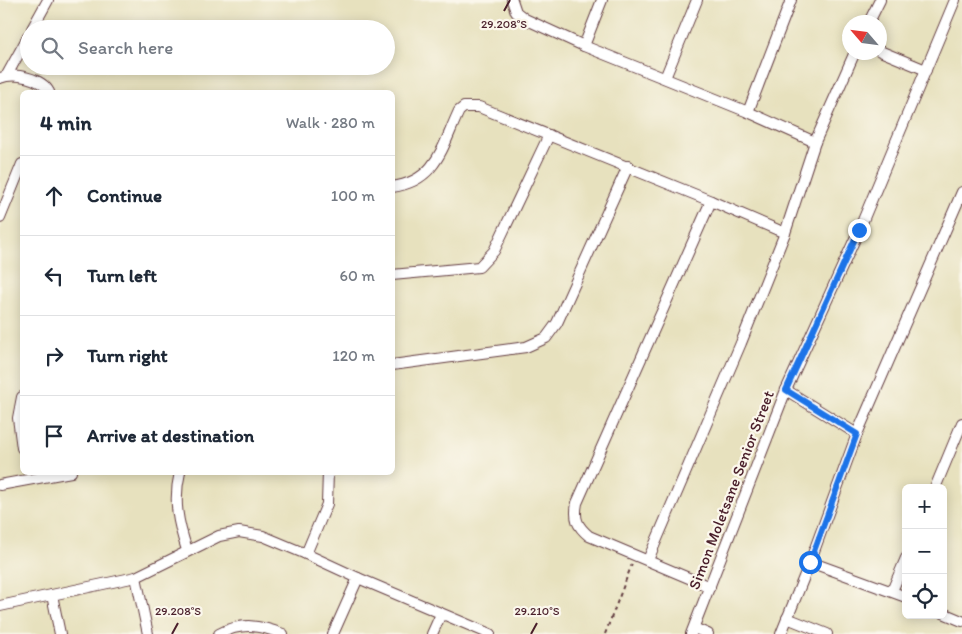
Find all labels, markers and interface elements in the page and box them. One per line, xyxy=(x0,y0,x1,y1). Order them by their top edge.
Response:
north arrow xyxy=(842,15,887,60)
text: 29.208°S xyxy=(481,17,527,31)
search box xyxy=(20,20,395,75)
icon: search xyxy=(38,34,66,62)
text: Search here xyxy=(78,36,173,59)
text: 4 min xyxy=(40,110,92,135)
text: Walk · 280 m xyxy=(286,113,375,132)
icon: ahead xyxy=(40,182,68,210)
text: Continue xyxy=(87,184,162,207)
text: 100 m xyxy=(331,186,375,205)
route end xyxy=(848,219,871,242)
icon: left xyxy=(40,262,68,290)
text: Turn left xyxy=(87,264,157,287)
text: 60 m xyxy=(340,266,375,285)
icon: right xyxy=(40,342,68,370)
text: Turn right xyxy=(87,344,168,367)
text: 120 m xyxy=(332,346,375,365)
street label: Simon Moletsane Senior Street xyxy=(684,388,778,592)
icon: arrive xyxy=(40,422,68,450)
text: Arrive at destination xyxy=(87,424,254,447)
map controls xyxy=(902,484,947,619)
button: + xyxy=(902,484,947,529)
button: − xyxy=(902,529,947,574)
route start xyxy=(799,551,822,574)
button: locate xyxy=(902,574,947,619)
text: 29.208°S xyxy=(155,604,201,618)
text: 29.210°S xyxy=(514,604,560,618)

